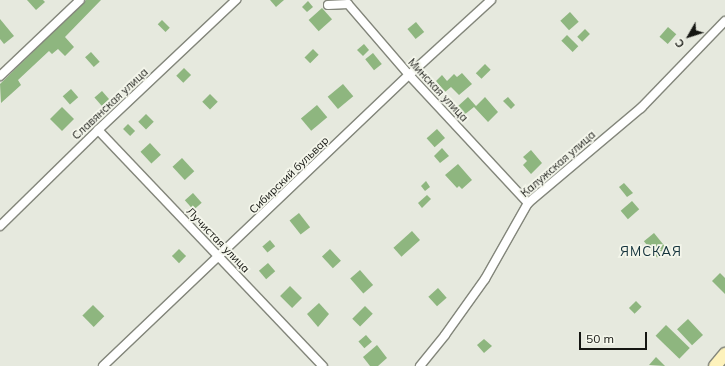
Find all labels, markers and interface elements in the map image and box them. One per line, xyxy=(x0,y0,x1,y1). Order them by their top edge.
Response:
north arrow xyxy=(669,16,709,56)
text: С xyxy=(672,36,687,51)
street label: Минская улица xyxy=(405,56,471,124)
street label: Славянская улица xyxy=(69,66,151,142)
street label: Калужская улица xyxy=(518,128,598,200)
street label: Сибирский бульвар xyxy=(247,134,331,216)
street label: Лучистая улица xyxy=(184,205,252,275)
district label: ЯМСКАЯ xyxy=(620,243,682,259)
scale bar xyxy=(581,324,649,350)
text: 50 m xyxy=(586,331,614,346)

